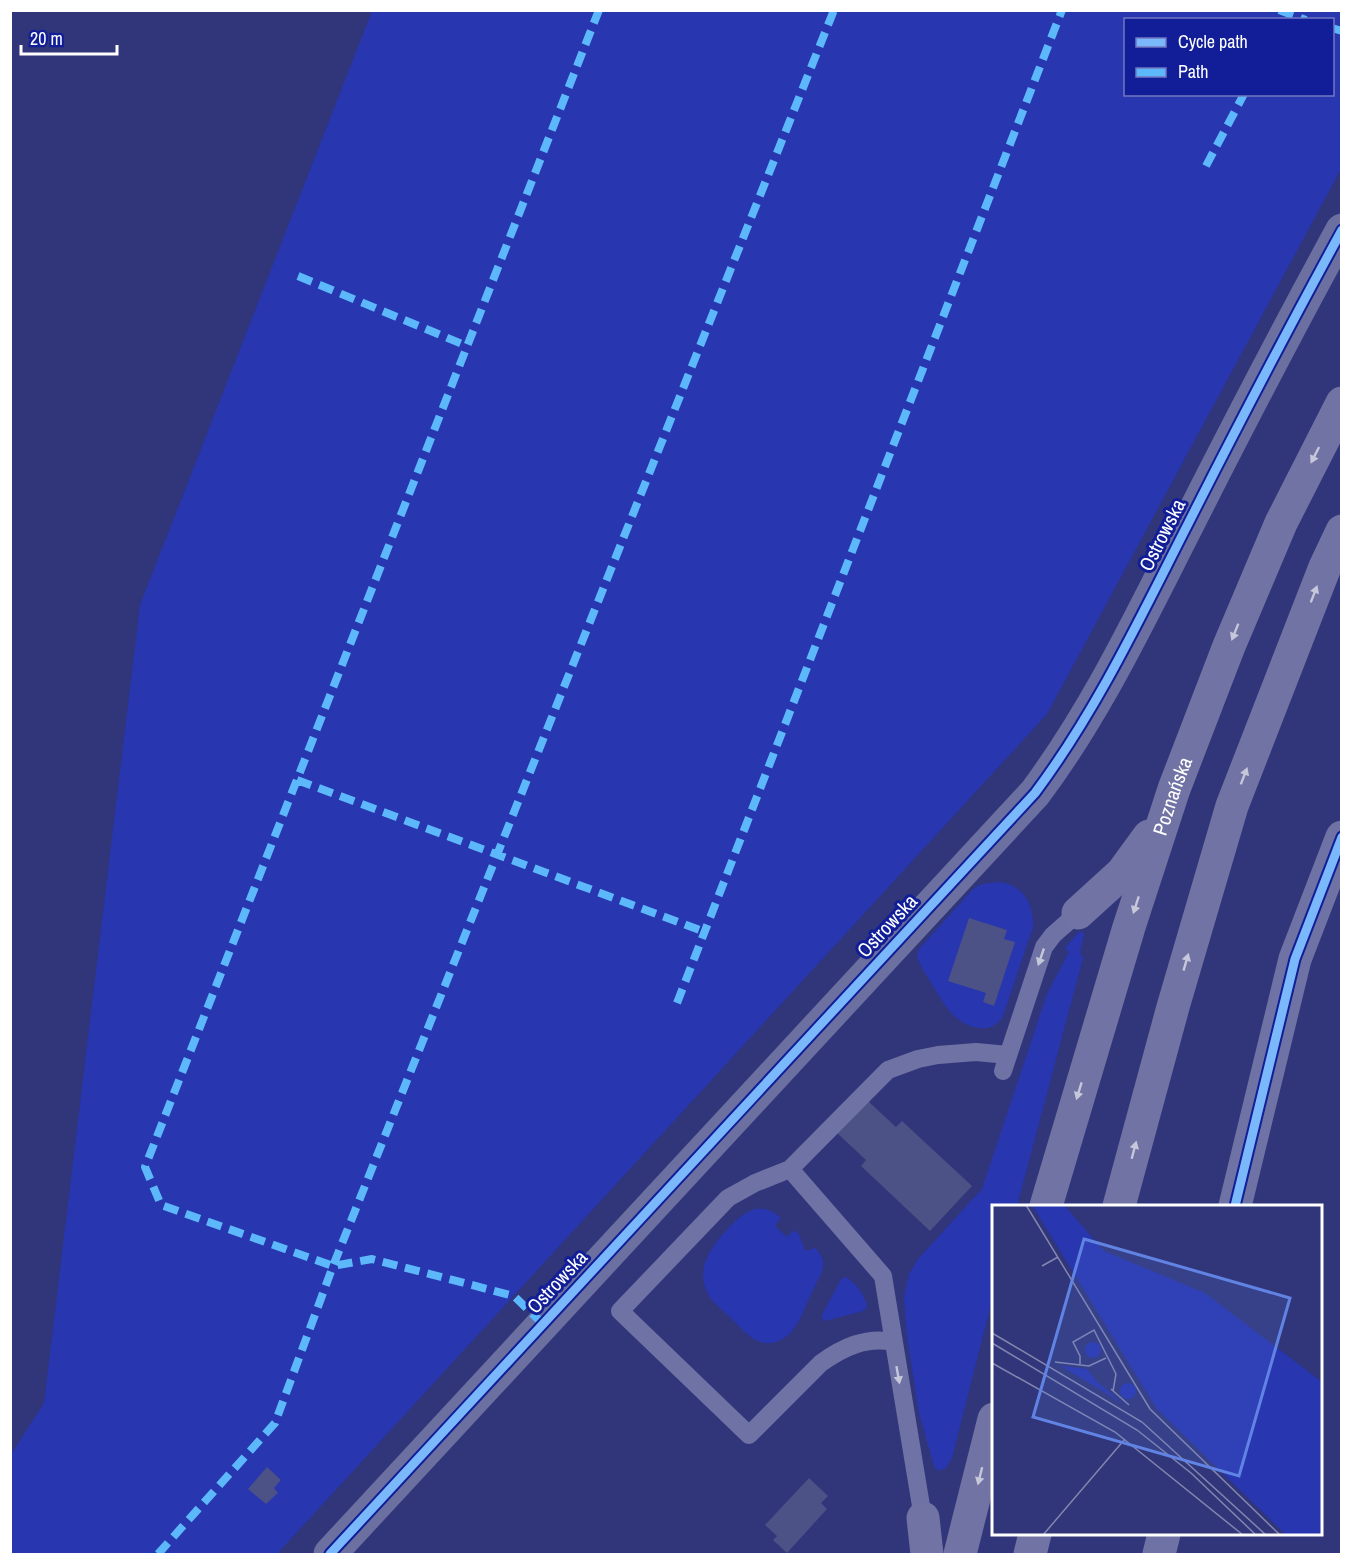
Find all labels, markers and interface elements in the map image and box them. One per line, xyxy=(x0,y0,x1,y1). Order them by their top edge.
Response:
scale bar xyxy=(21,18,117,56)
legend xyxy=(1124,18,1334,96)
text: 20 m xyxy=(30,26,63,51)
text: Cycle path xyxy=(1178,29,1248,54)
text: Path xyxy=(1178,59,1208,84)
one-way arrow xyxy=(1310,447,1320,464)
street label: Ostrowska xyxy=(1132,494,1191,575)
one-way arrow xyxy=(1310,585,1319,603)
one-way arrow xyxy=(1230,624,1240,642)
street label: Poznańska xyxy=(1146,753,1198,839)
one-way arrow xyxy=(1240,767,1249,785)
street label: Ostrowska xyxy=(850,888,923,963)
one-way arrow xyxy=(1131,896,1140,914)
one-way arrow xyxy=(1036,948,1046,966)
one-way arrow xyxy=(1182,953,1191,971)
one-way arrow xyxy=(1074,1083,1083,1101)
one-way arrow xyxy=(1130,1141,1139,1159)
inset map xyxy=(992,1205,1322,1535)
street label: Ostrowska xyxy=(520,1244,593,1319)
one-way arrow xyxy=(894,1366,903,1385)
one-way arrow xyxy=(974,1467,984,1485)

